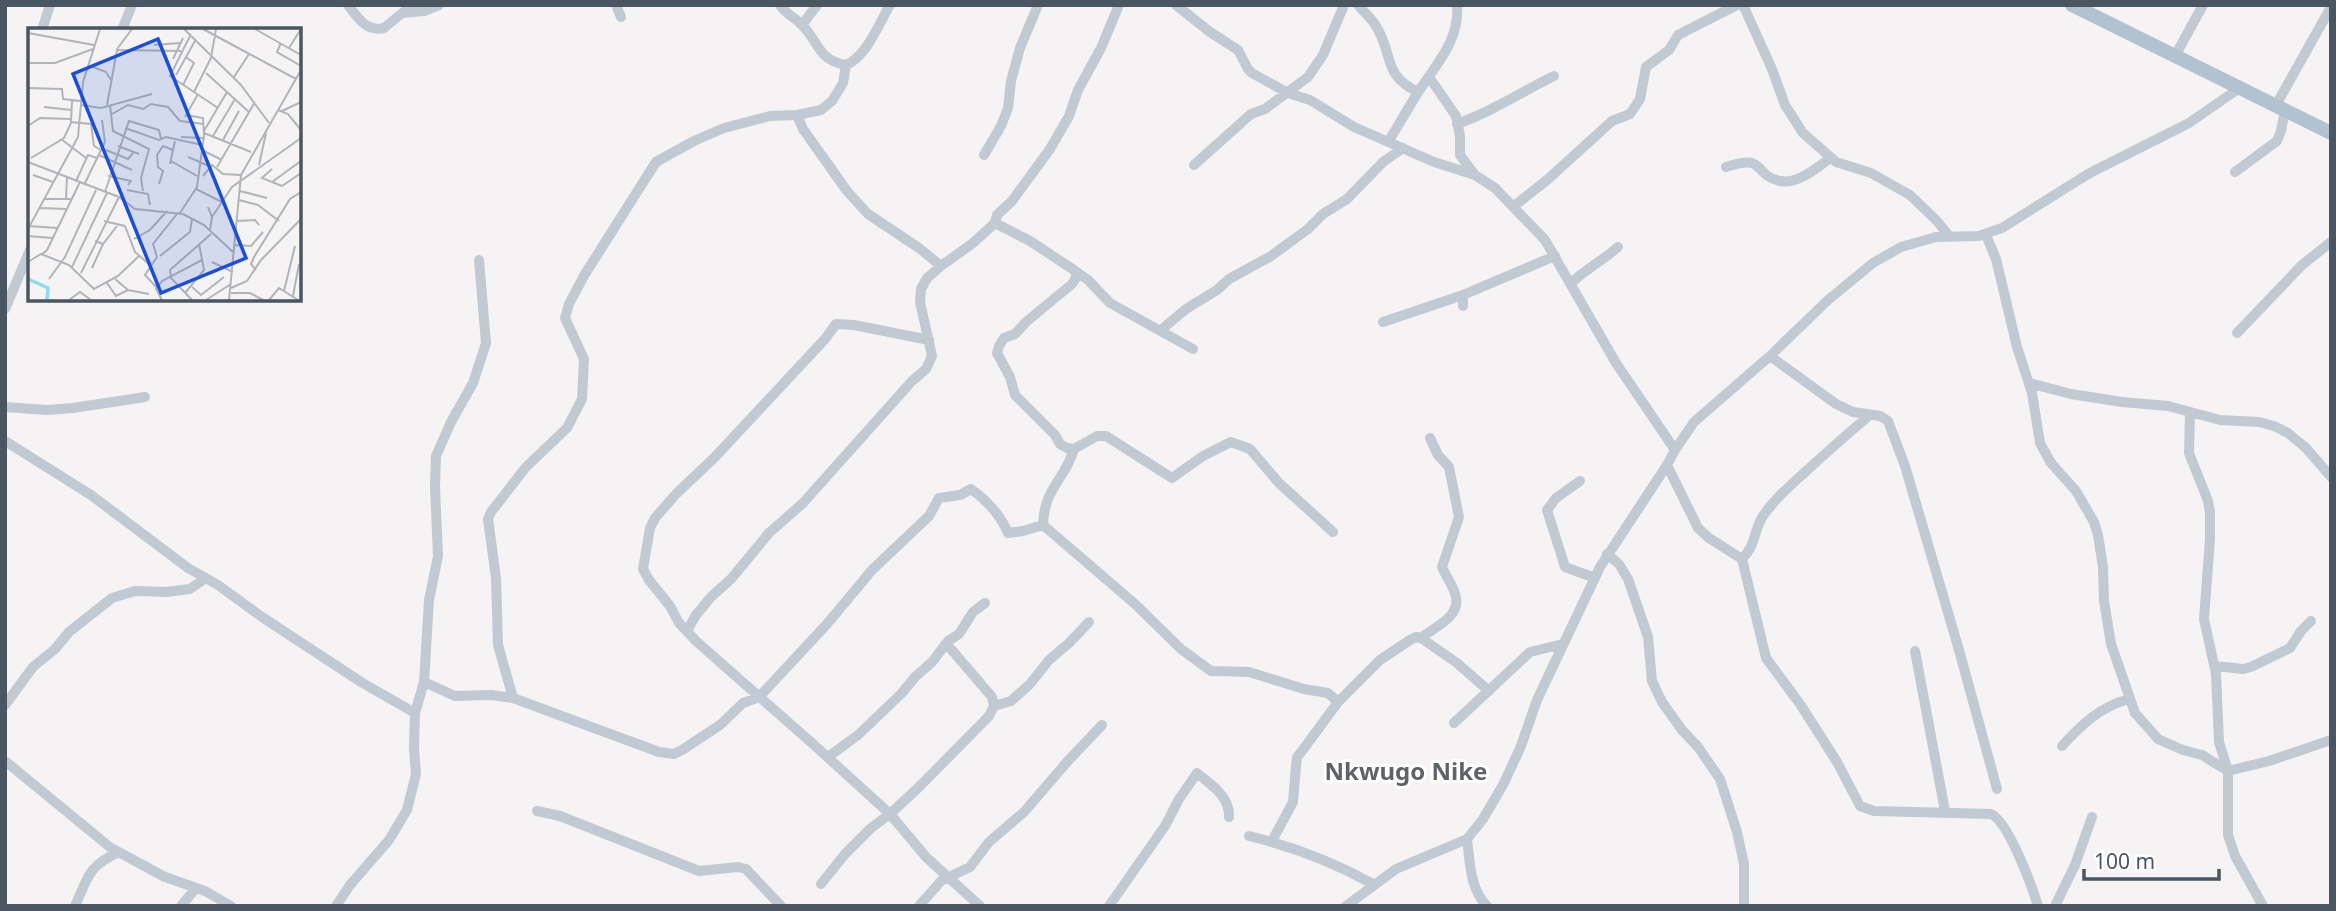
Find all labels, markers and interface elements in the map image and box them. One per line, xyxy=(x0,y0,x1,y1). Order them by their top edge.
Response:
inset map xyxy=(28,28,301,301)
district label: Nkwugo Nike xyxy=(1325,754,1487,787)
scale bar xyxy=(2084,838,2219,882)
text: 100 m xyxy=(2094,847,2155,875)

